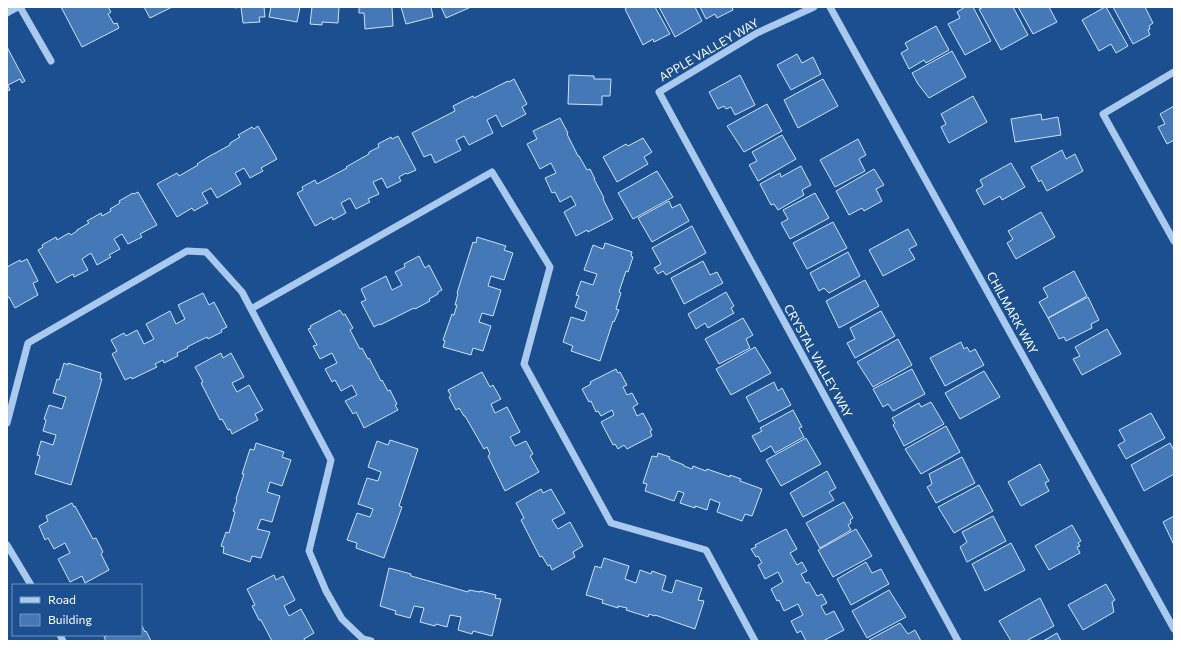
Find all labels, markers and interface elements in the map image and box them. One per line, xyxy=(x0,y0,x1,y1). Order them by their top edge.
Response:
street label: APPLE VALLEY WAY xyxy=(656,15,761,83)
street label: CHILMARK WAY xyxy=(984,269,1041,356)
street label: CRYSTAL VALLEY WAY xyxy=(782,301,856,420)
legend xyxy=(12,584,142,636)
text: Road xyxy=(48,592,76,606)
text: Building xyxy=(48,612,92,626)

